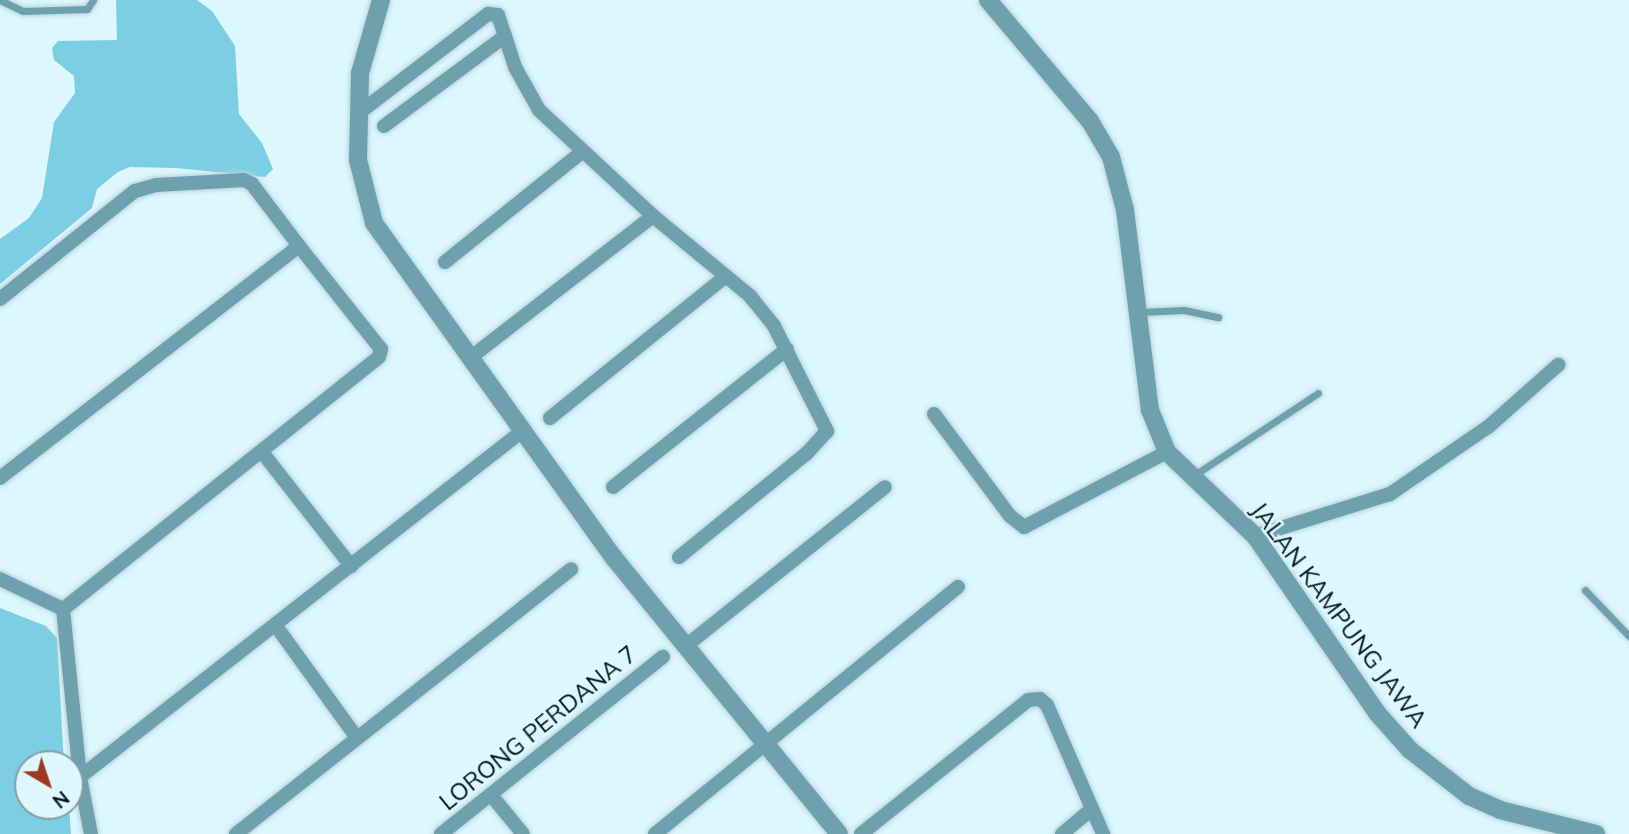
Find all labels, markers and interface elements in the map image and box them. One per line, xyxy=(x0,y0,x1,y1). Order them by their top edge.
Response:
street label: JALAN KAMPUNG JAWA xyxy=(1245,497,1433,733)
street label: LORONG PERDANA 7 xyxy=(434,640,642,816)
north arrow xyxy=(14,750,84,820)
text: N xyxy=(48,786,74,814)

